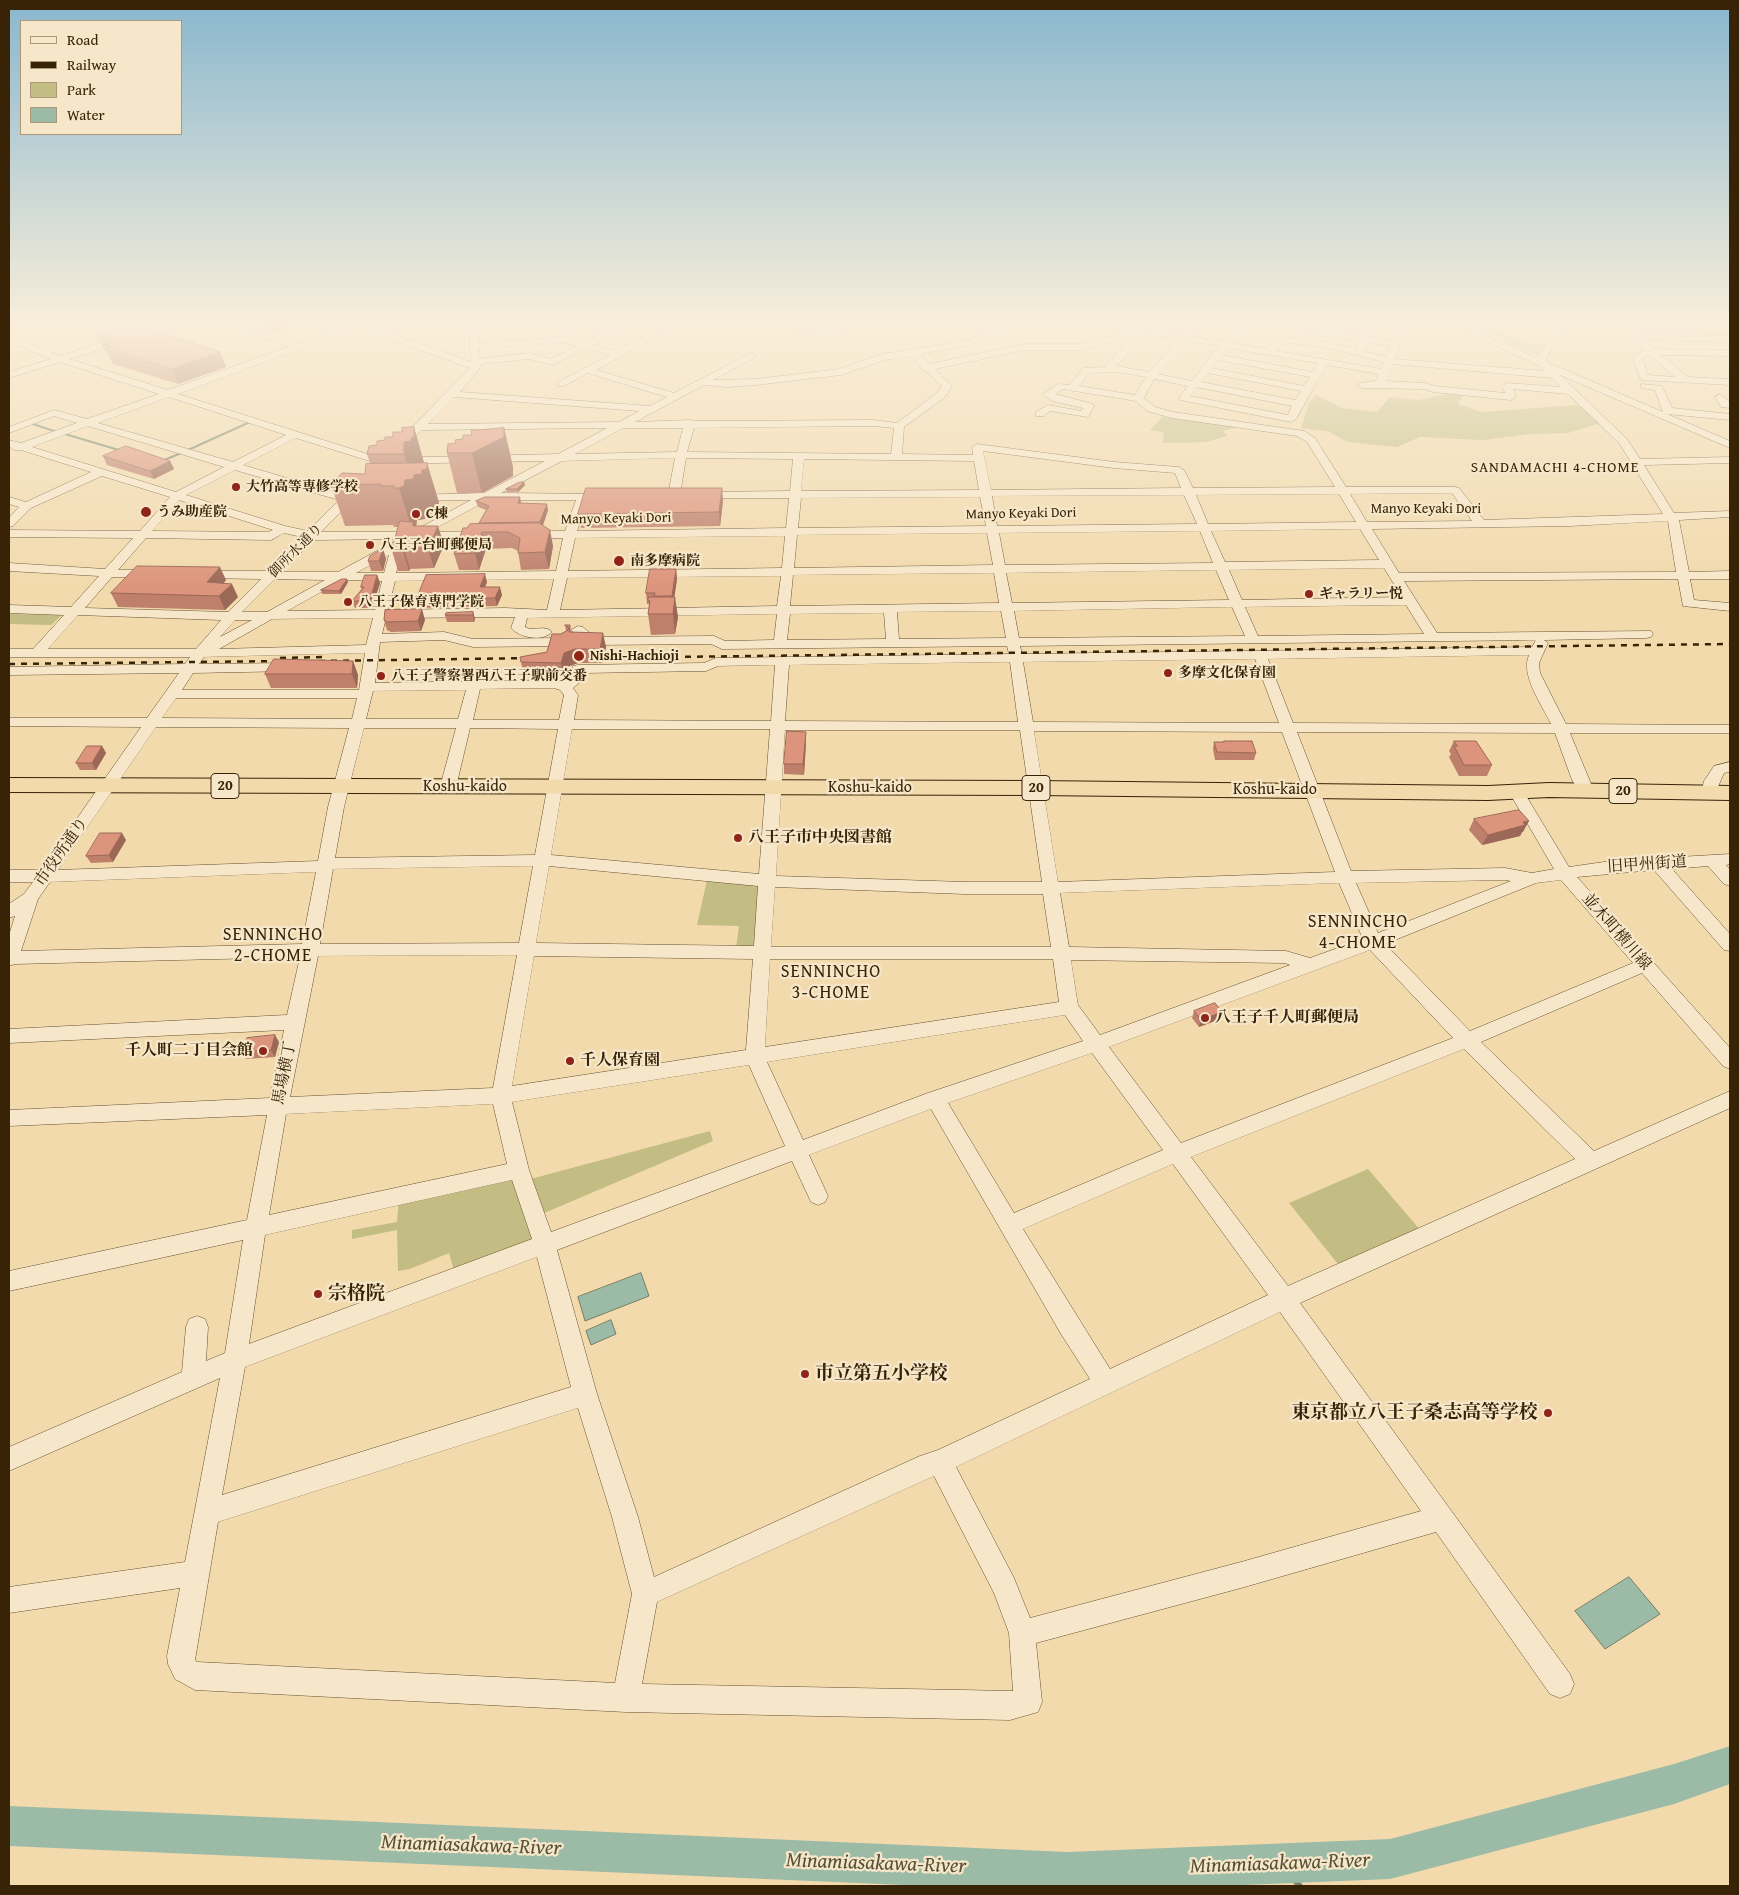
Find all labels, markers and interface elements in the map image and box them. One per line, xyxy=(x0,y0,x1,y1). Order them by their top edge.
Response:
legend xyxy=(20,20,182,135)
text: Road xyxy=(67,29,98,50)
text: Railway xyxy=(67,54,116,75)
text: Park xyxy=(67,79,96,100)
text: Water xyxy=(67,104,105,125)
district label: SANDAMACHI 4-CHOME xyxy=(1468,459,1642,477)
place label: 大竹高等専修学校 xyxy=(246,479,358,495)
marker: 大竹高等専修学校 xyxy=(230,481,242,493)
street label: Manyo Keyaki Dori xyxy=(1371,501,1481,517)
place label: うみ助産院 xyxy=(157,504,227,520)
marker: うみ助産院 xyxy=(139,505,153,519)
street label: Manyo Keyaki Dori xyxy=(966,505,1076,523)
place label: C棟 xyxy=(426,506,448,522)
marker: C棟 xyxy=(410,508,422,520)
street label: Manyo Keyaki Dori xyxy=(561,510,671,528)
street label: 御所水通り xyxy=(265,520,327,582)
place label: 八王子台町郵便局 xyxy=(380,537,492,553)
marker: 八王子台町郵便局 xyxy=(364,539,376,551)
place label: 南多摩病院 xyxy=(630,553,700,569)
marker: 南多摩病院 xyxy=(612,554,626,568)
place label: ギャラリー悦 xyxy=(1319,586,1403,602)
marker: ギャラリー悦 xyxy=(1303,588,1315,600)
place label: 八王子保育専門学院 xyxy=(358,594,484,610)
marker: 八王子保育専門学院 xyxy=(342,596,354,608)
place label: Nishi-Hachioji xyxy=(590,648,679,664)
marker: Nishi-Hachioji xyxy=(572,649,586,663)
place label: 多摩文化保育園 xyxy=(1178,665,1276,681)
marker: 多摩文化保育園 xyxy=(1162,667,1174,679)
place label: 八王子警察署西八王子駅前交番 xyxy=(391,668,587,684)
marker: 八王子警察署西八王子駅前交番 xyxy=(375,670,387,682)
road number: 20 xyxy=(211,774,239,798)
road number: 20 xyxy=(1022,776,1050,800)
street label: Koshu-kaido xyxy=(423,777,507,797)
street label: Koshu-kaido xyxy=(828,778,912,798)
road number: 20 xyxy=(1609,778,1637,804)
street label: Koshu-kaido xyxy=(1233,780,1317,800)
street label: 市役所通り xyxy=(31,814,93,890)
place label: 八王子市中央図書館 xyxy=(748,828,892,848)
marker: 八王子市中央図書館 xyxy=(732,832,744,844)
street label: 旧甲州街道 xyxy=(1606,853,1688,877)
street label: 並木町横川線 xyxy=(1577,889,1655,975)
district label: SENNINCHO 4-CHOME xyxy=(1307,911,1409,954)
district label: SENNINCHO 2-CHOME xyxy=(222,924,324,966)
district label: SENNINCHO 3-CHOME xyxy=(780,961,882,1004)
place label: 八王子千人町郵便局 xyxy=(1215,1008,1359,1028)
marker: 八王子千人町郵便局 xyxy=(1199,1012,1211,1024)
street label: 馬場横丁 xyxy=(269,1040,301,1106)
place label: 千人町二丁目会館 xyxy=(125,1041,253,1061)
marker: 千人町二丁目会館 xyxy=(257,1045,269,1057)
place label: 千人保育園 xyxy=(580,1051,660,1071)
marker: 千人保育園 xyxy=(564,1055,576,1067)
place label: 宗格院 xyxy=(328,1283,385,1305)
marker: 宗格院 xyxy=(312,1288,324,1300)
place label: 市立第五小学校 xyxy=(815,1363,948,1385)
marker: 市立第五小学校 xyxy=(799,1368,811,1380)
place label: 東京都立八王子桑志高等学校 xyxy=(1291,1402,1538,1424)
marker: 東京都立八王子桑志高等学校 xyxy=(1542,1407,1554,1419)
water label: Minamiasakawa-River xyxy=(380,1830,562,1862)
water label: Minamiasakawa-River xyxy=(785,1848,967,1880)
water label: Minamiasakawa-River xyxy=(1189,1848,1371,1880)

